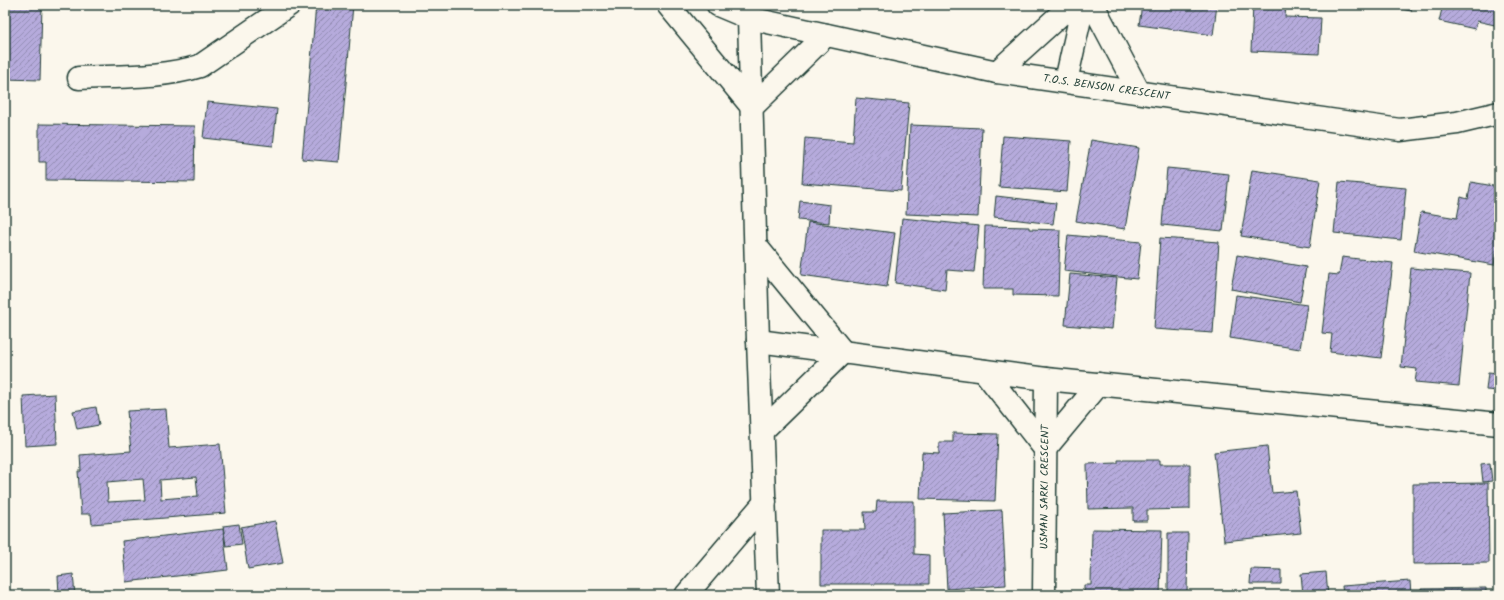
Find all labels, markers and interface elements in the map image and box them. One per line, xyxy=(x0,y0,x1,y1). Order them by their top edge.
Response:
street label: T.O.S. BENSON CRESCENT xyxy=(1042,70,1172,106)
street label: USMAN SARKI CRESCENT xyxy=(1035,423,1055,549)

